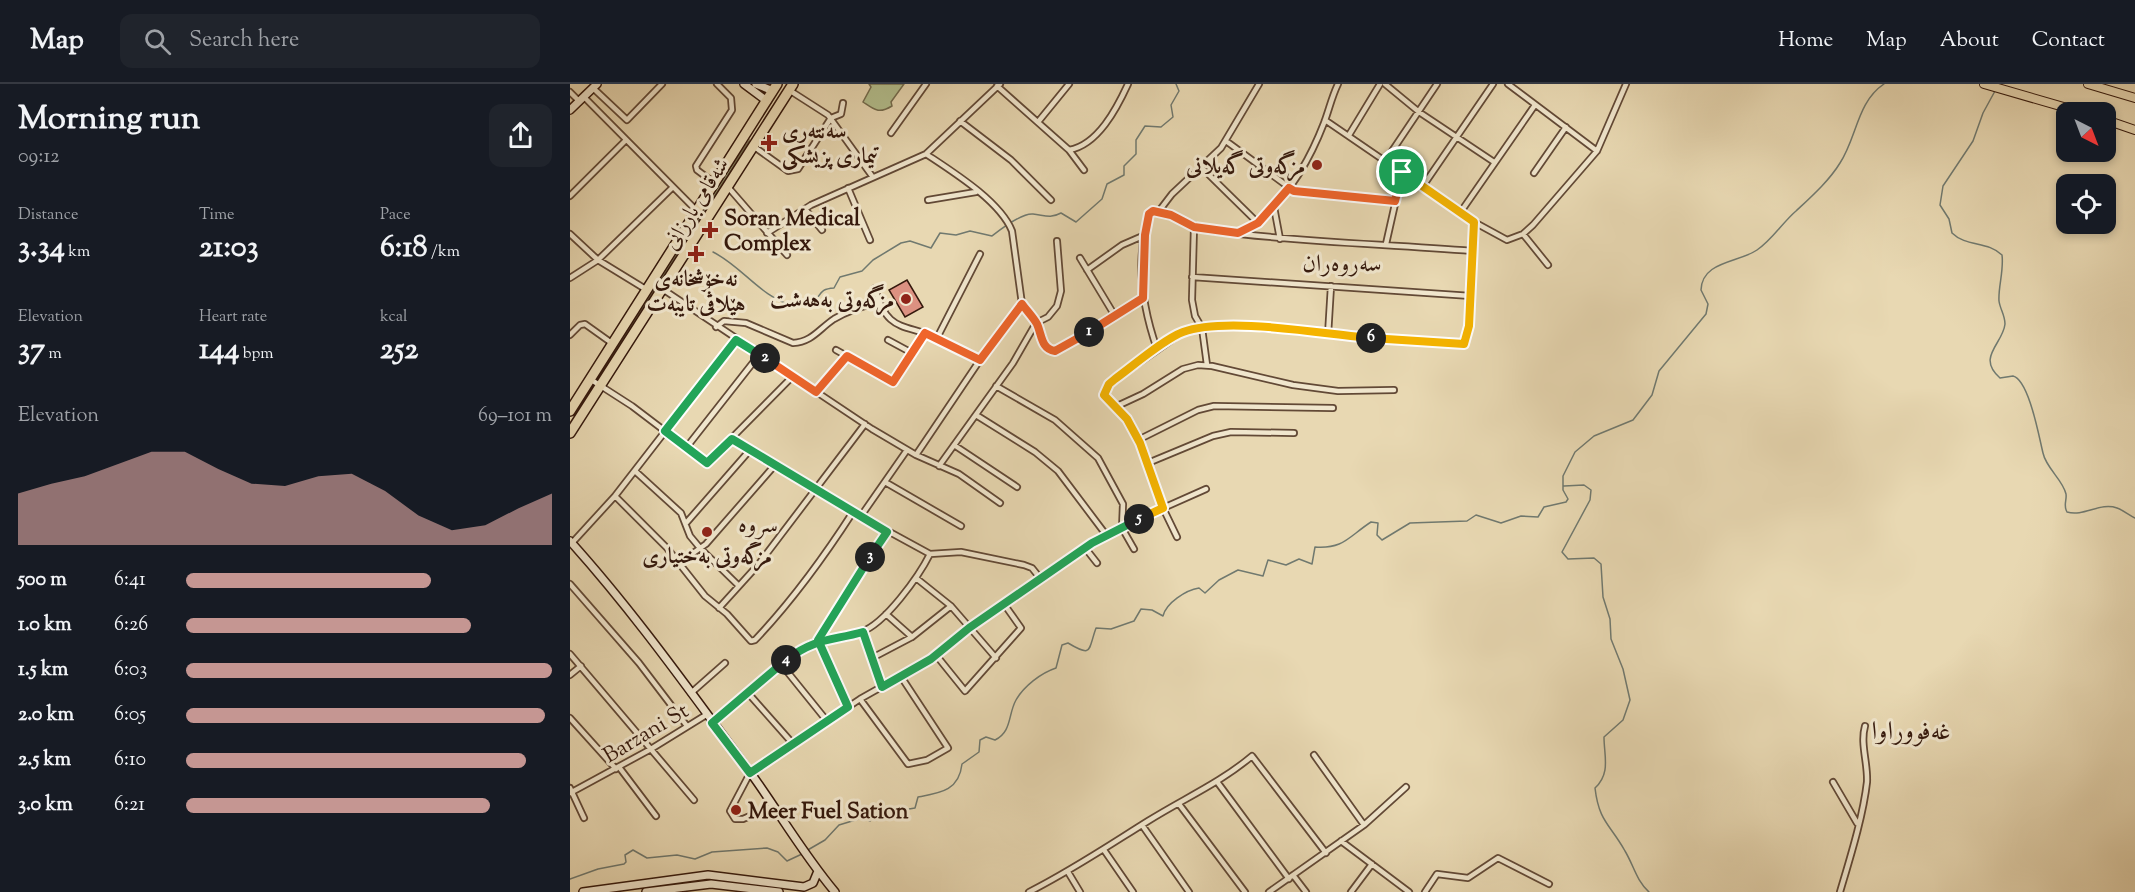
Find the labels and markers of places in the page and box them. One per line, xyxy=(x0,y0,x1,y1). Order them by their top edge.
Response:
place label: سەنتەری تیماری پزیشکی xyxy=(782,117,879,174)
marker: سەنتەری تیماری پزیشکی xyxy=(760,134,778,152)
pin xyxy=(1376,146,1427,197)
place label: مزگەوتی گەیلانی xyxy=(1185,149,1305,184)
marker: مزگەوتی گەیلانی xyxy=(1310,158,1324,172)
place label: Soran Medical Complex xyxy=(724,204,861,261)
marker: Soran Medical Complex xyxy=(701,221,719,239)
marker: نەخۆشخانەی هێلاڤی تایبەت xyxy=(687,245,705,263)
place label: نەخۆشخانەی هێلاڤی تایبەت xyxy=(646,265,746,322)
place label: مزگەوتی بەهەشت xyxy=(770,283,894,318)
marker: مزگەوتی بەهەشت xyxy=(899,292,913,306)
pin: 1 xyxy=(1074,317,1104,347)
pin: 6 xyxy=(1356,323,1386,353)
pin: 2 xyxy=(750,343,780,373)
pin: 5 xyxy=(1124,504,1154,534)
marker: مزگەوتی بەختیاری xyxy=(700,525,714,539)
place label: مزگەوتی بەختیاری xyxy=(642,539,772,574)
pin: 3 xyxy=(855,542,885,572)
pin: 4 xyxy=(771,645,801,675)
place label: Meer Fuel Sation xyxy=(748,797,909,829)
marker: Meer Fuel Sation xyxy=(729,803,743,817)

